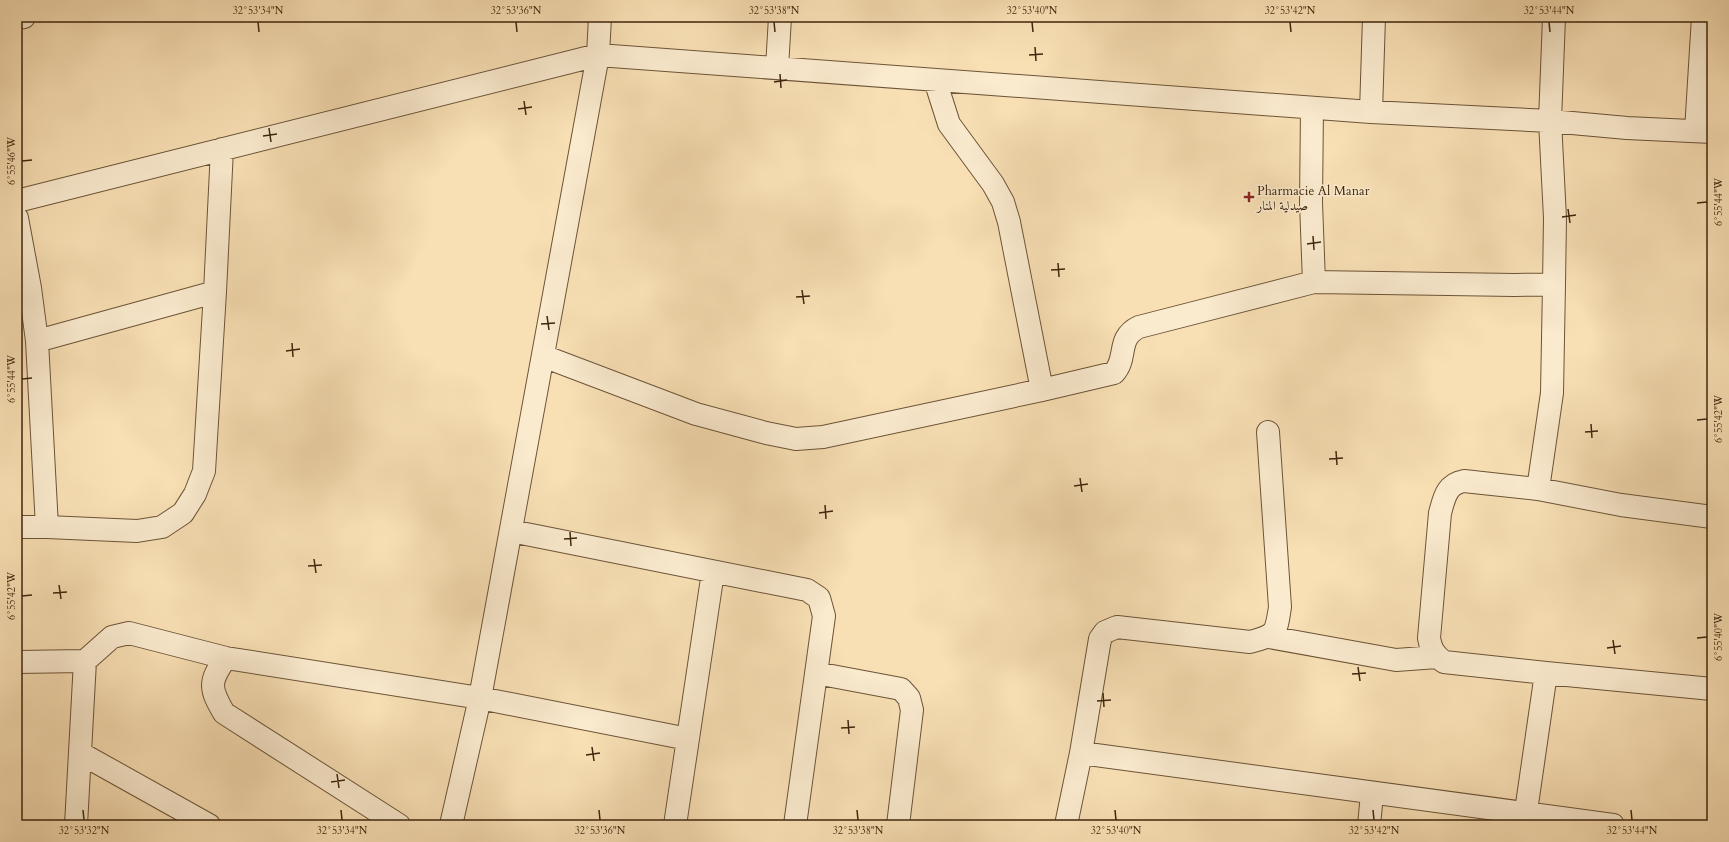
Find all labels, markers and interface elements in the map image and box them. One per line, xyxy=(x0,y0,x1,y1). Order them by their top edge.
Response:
text: 32°53'34"N xyxy=(233,4,284,18)
text: 32°53'36"N xyxy=(491,4,542,18)
text: 32°53'38"N xyxy=(749,4,800,18)
text: 32°53'40"N xyxy=(1007,4,1058,18)
text: 32°53'42"N xyxy=(1265,4,1316,18)
text: 32°53'44"N xyxy=(1524,4,1575,18)
text: 6°55'46"W xyxy=(5,136,19,185)
text: 6°55'44"W xyxy=(1712,177,1726,226)
place label: Pharmacie Al Manar صيدلية المنار xyxy=(1255,182,1370,215)
marker: Pharmacie Al Manar صيدلية المنار xyxy=(1244,192,1254,202)
text: 6°55'44"W xyxy=(5,354,19,403)
text: 6°55'42"W xyxy=(1712,394,1726,443)
text: 6°55'42"W xyxy=(5,571,19,620)
text: 6°55'40"W xyxy=(1712,612,1726,661)
text: 32°53'32"N xyxy=(59,824,110,838)
text: 32°53'34"N xyxy=(317,824,368,838)
text: 32°53'36"N xyxy=(575,824,626,838)
text: 32°53'38"N xyxy=(833,824,884,838)
text: 32°53'40"N xyxy=(1091,824,1142,838)
text: 32°53'42"N xyxy=(1349,824,1400,838)
text: 32°53'44"N xyxy=(1607,824,1658,838)

